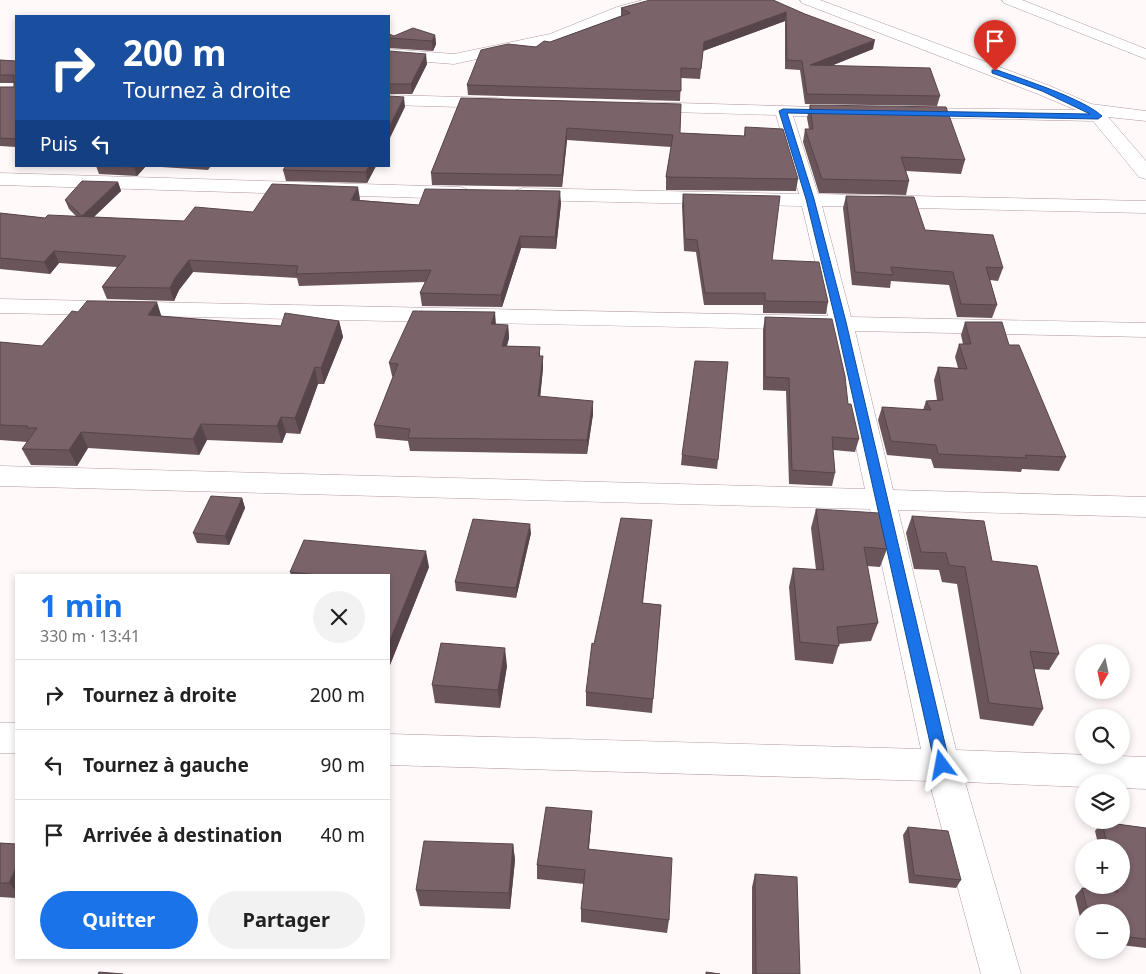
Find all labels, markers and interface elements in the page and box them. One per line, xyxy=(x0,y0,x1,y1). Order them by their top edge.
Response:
pin xyxy=(974,20,1016,71)
icon: arrive xyxy=(981,27,1009,55)
text: 200 m xyxy=(123,29,226,76)
icon: right xyxy=(40,35,105,100)
text: Tournez à droite xyxy=(123,74,291,104)
icon: left xyxy=(87,130,115,158)
text: Puis xyxy=(40,131,77,157)
text: 1 min xyxy=(40,585,123,626)
button: close xyxy=(313,591,365,643)
text: 330 m · 13:41 xyxy=(40,625,140,647)
north arrow xyxy=(1075,644,1130,699)
map controls xyxy=(1075,644,1130,959)
icon: right xyxy=(40,681,68,709)
text: Tournez à droite xyxy=(83,682,237,708)
text: 200 m xyxy=(310,682,365,708)
button: search xyxy=(1075,709,1130,764)
position arrow xyxy=(915,738,967,790)
icon: left xyxy=(40,751,68,779)
text: Tournez à gauche xyxy=(83,752,249,778)
text: 90 m xyxy=(321,752,365,778)
button: layers xyxy=(1075,774,1130,829)
icon: arrive xyxy=(40,821,68,849)
text: Arrivée à destination xyxy=(83,822,282,848)
text: 40 m xyxy=(321,822,365,848)
button: + xyxy=(1075,839,1130,894)
button: Quitter xyxy=(40,891,198,949)
button: Partager xyxy=(208,891,365,949)
button: − xyxy=(1075,904,1130,959)

